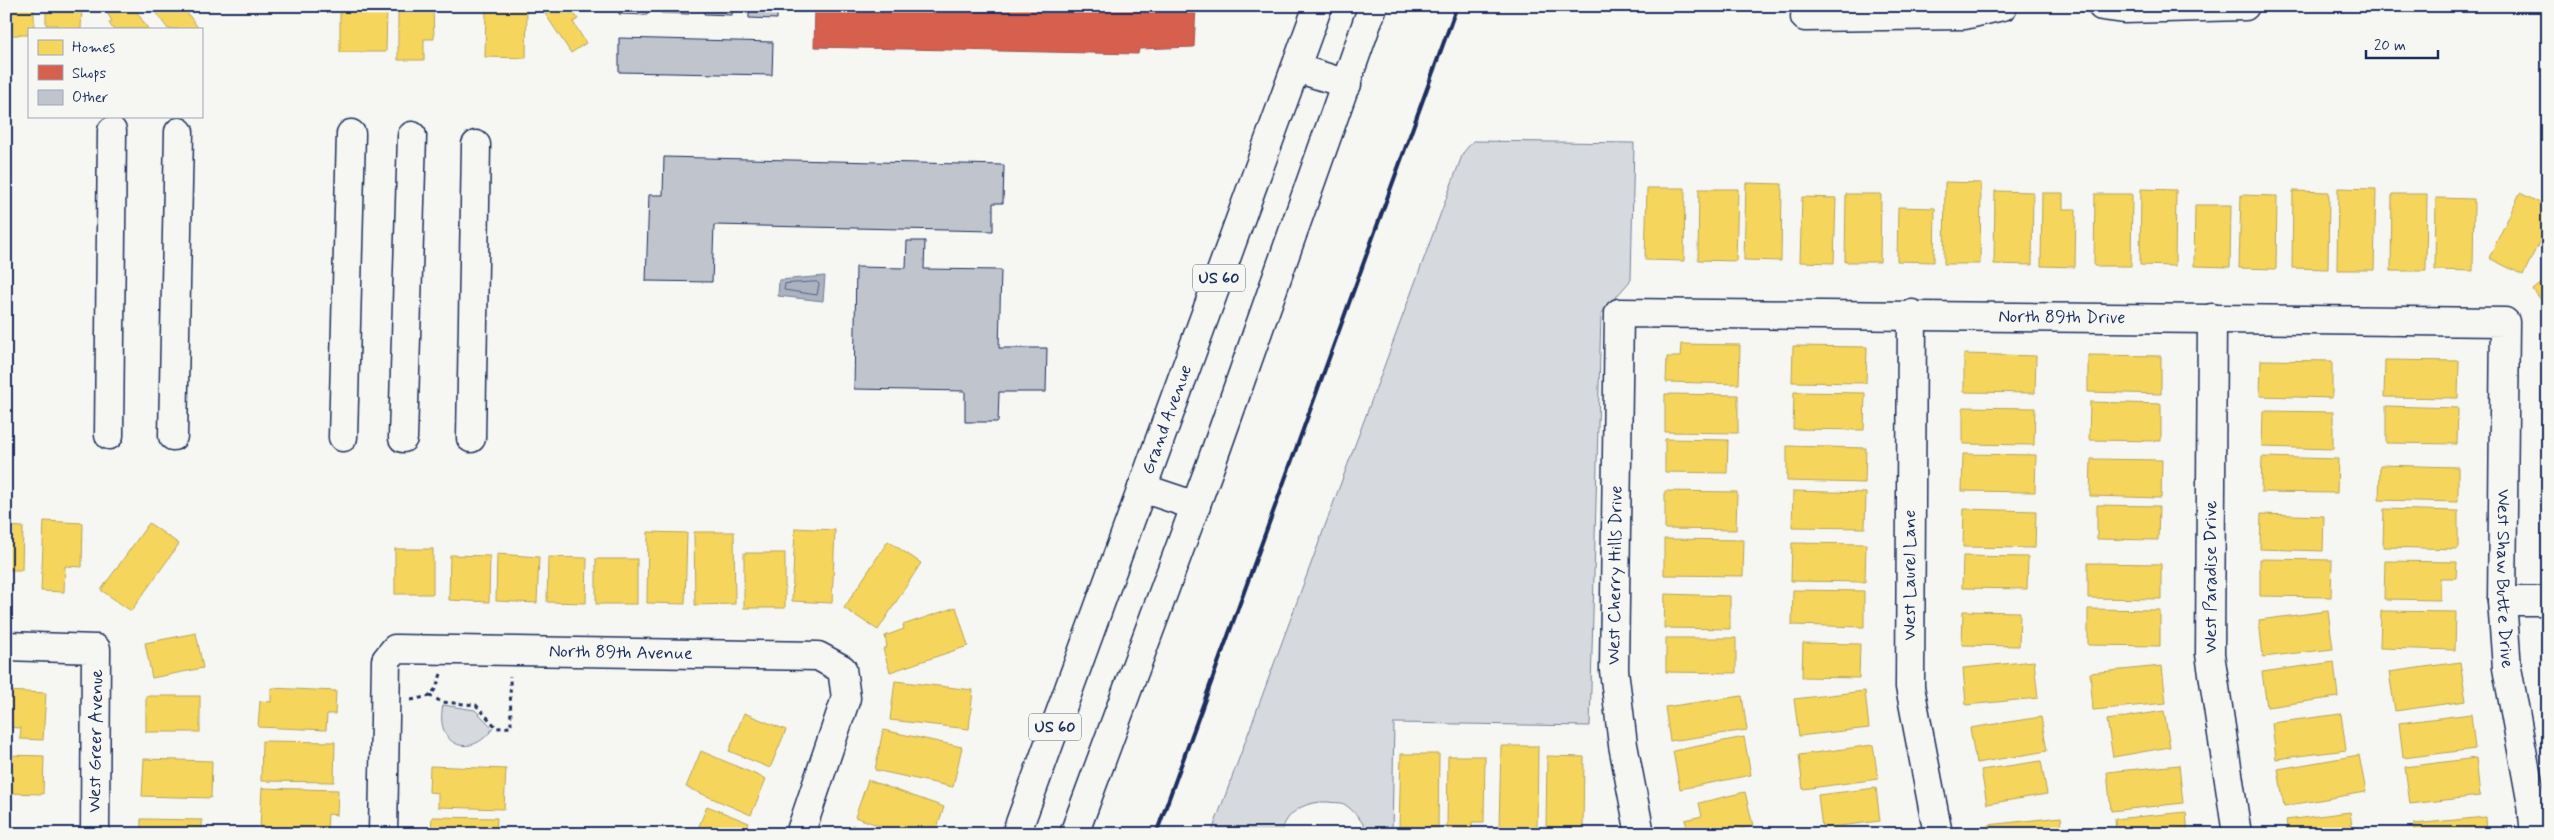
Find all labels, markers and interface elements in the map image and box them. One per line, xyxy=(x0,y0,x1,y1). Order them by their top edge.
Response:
legend xyxy=(28,28,202,118)
scale bar xyxy=(2366,28,2439,60)
text: 20 m xyxy=(2374,36,2406,56)
text: Homes xyxy=(72,38,115,58)
text: Shops xyxy=(72,64,107,84)
text: Other xyxy=(72,88,108,108)
road number: US 60 xyxy=(1193,264,1245,292)
street label: North 89th Drive xyxy=(1998,305,2126,330)
street label: Grand Avenue xyxy=(1136,362,1198,478)
street label: West Cherry Hills Drive xyxy=(1602,485,1629,665)
street label: West Shaw Butte Drive xyxy=(2490,489,2519,669)
street label: West Paradise Drive xyxy=(2199,501,2223,653)
street label: West Laurel Lane xyxy=(1898,510,1922,640)
street label: North 89th Avenue xyxy=(549,640,693,666)
street label: West Greer Avenue xyxy=(83,669,109,813)
road number: US 60 xyxy=(1029,714,1081,740)

